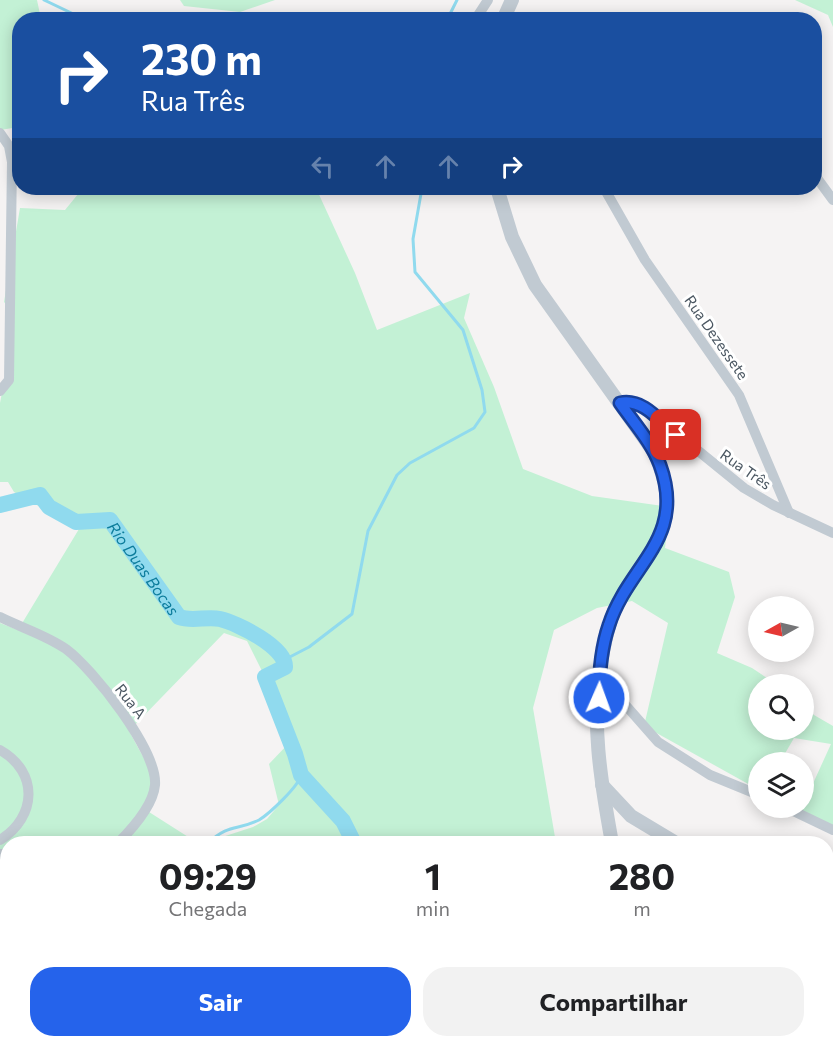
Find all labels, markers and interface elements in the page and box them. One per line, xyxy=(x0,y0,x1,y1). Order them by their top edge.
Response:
text: 230 m xyxy=(141,32,262,84)
icon: right xyxy=(42,36,120,114)
text: Rua Três xyxy=(141,84,245,117)
icon: left xyxy=(306,150,339,183)
icon: ahead xyxy=(369,150,402,183)
icon: ahead xyxy=(432,150,465,183)
icon: right xyxy=(495,150,528,183)
street label: Rua Dezessete xyxy=(681,291,753,383)
pin xyxy=(650,409,701,460)
icon: arrive xyxy=(659,418,692,451)
street label: Rua Três xyxy=(717,445,775,493)
water label: Rio Duas Bocas xyxy=(104,517,184,618)
north arrow xyxy=(748,596,814,662)
map controls xyxy=(748,596,814,818)
position arrow xyxy=(567,666,631,730)
button: search xyxy=(748,674,814,740)
street label: Rua A xyxy=(112,680,150,722)
button: layers xyxy=(748,752,814,818)
text: 09:29 xyxy=(159,853,257,897)
text: 1 xyxy=(425,853,441,897)
text: 280 xyxy=(609,853,675,897)
text: Chegada xyxy=(168,896,247,920)
text: min xyxy=(416,896,450,920)
text: m xyxy=(633,896,651,920)
button: Sair xyxy=(30,967,411,1036)
button: Compartilhar xyxy=(423,967,804,1036)

